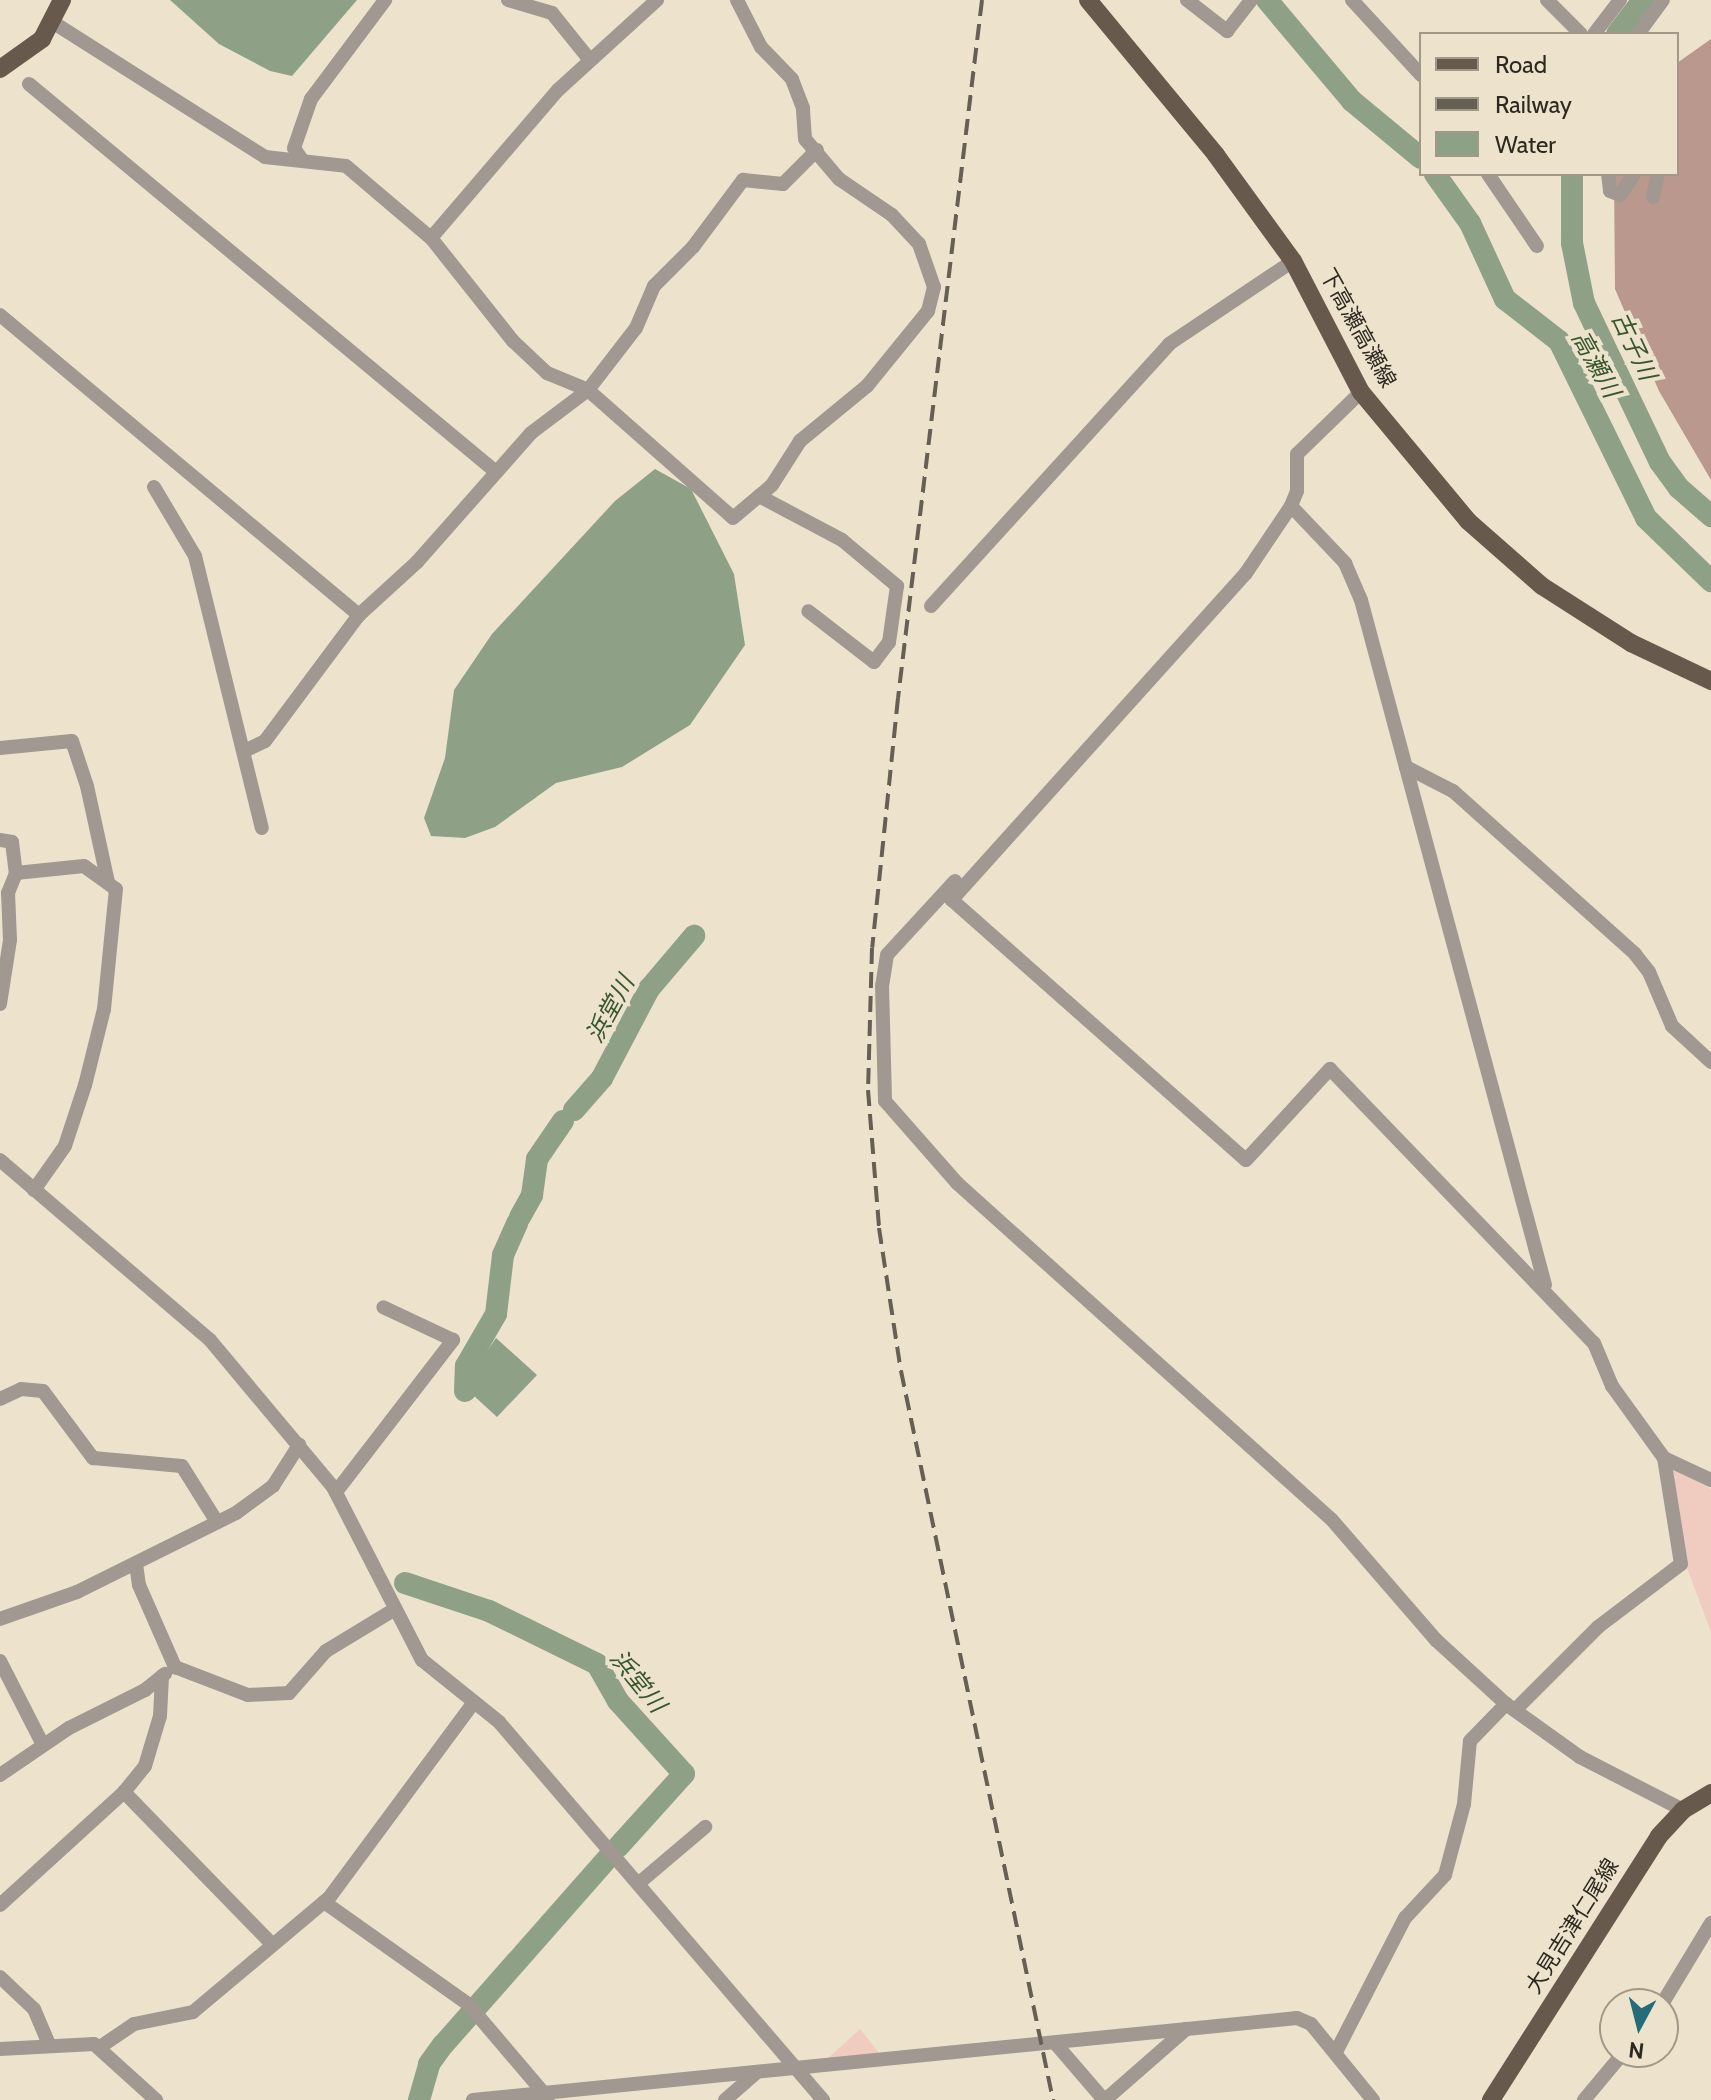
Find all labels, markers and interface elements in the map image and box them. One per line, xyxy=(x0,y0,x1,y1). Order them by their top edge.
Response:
legend xyxy=(1419,32,1679,176)
text: Road xyxy=(1495,50,1547,79)
text: Railway xyxy=(1495,90,1572,119)
text: Water xyxy=(1495,130,1556,159)
street label: 下高瀬高瀬線 xyxy=(1314,264,1402,392)
water label: 古子川 xyxy=(1606,307,1662,385)
water label: 高瀬川 xyxy=(1566,326,1626,402)
water label: 浜堂川 xyxy=(580,971,640,1047)
water label: 浜堂川 xyxy=(604,1644,672,1718)
street label: 大見吉津仁尾線 xyxy=(1520,1854,1624,1998)
north arrow xyxy=(1599,1988,1679,2068)
text: N xyxy=(1627,2036,1646,2065)

